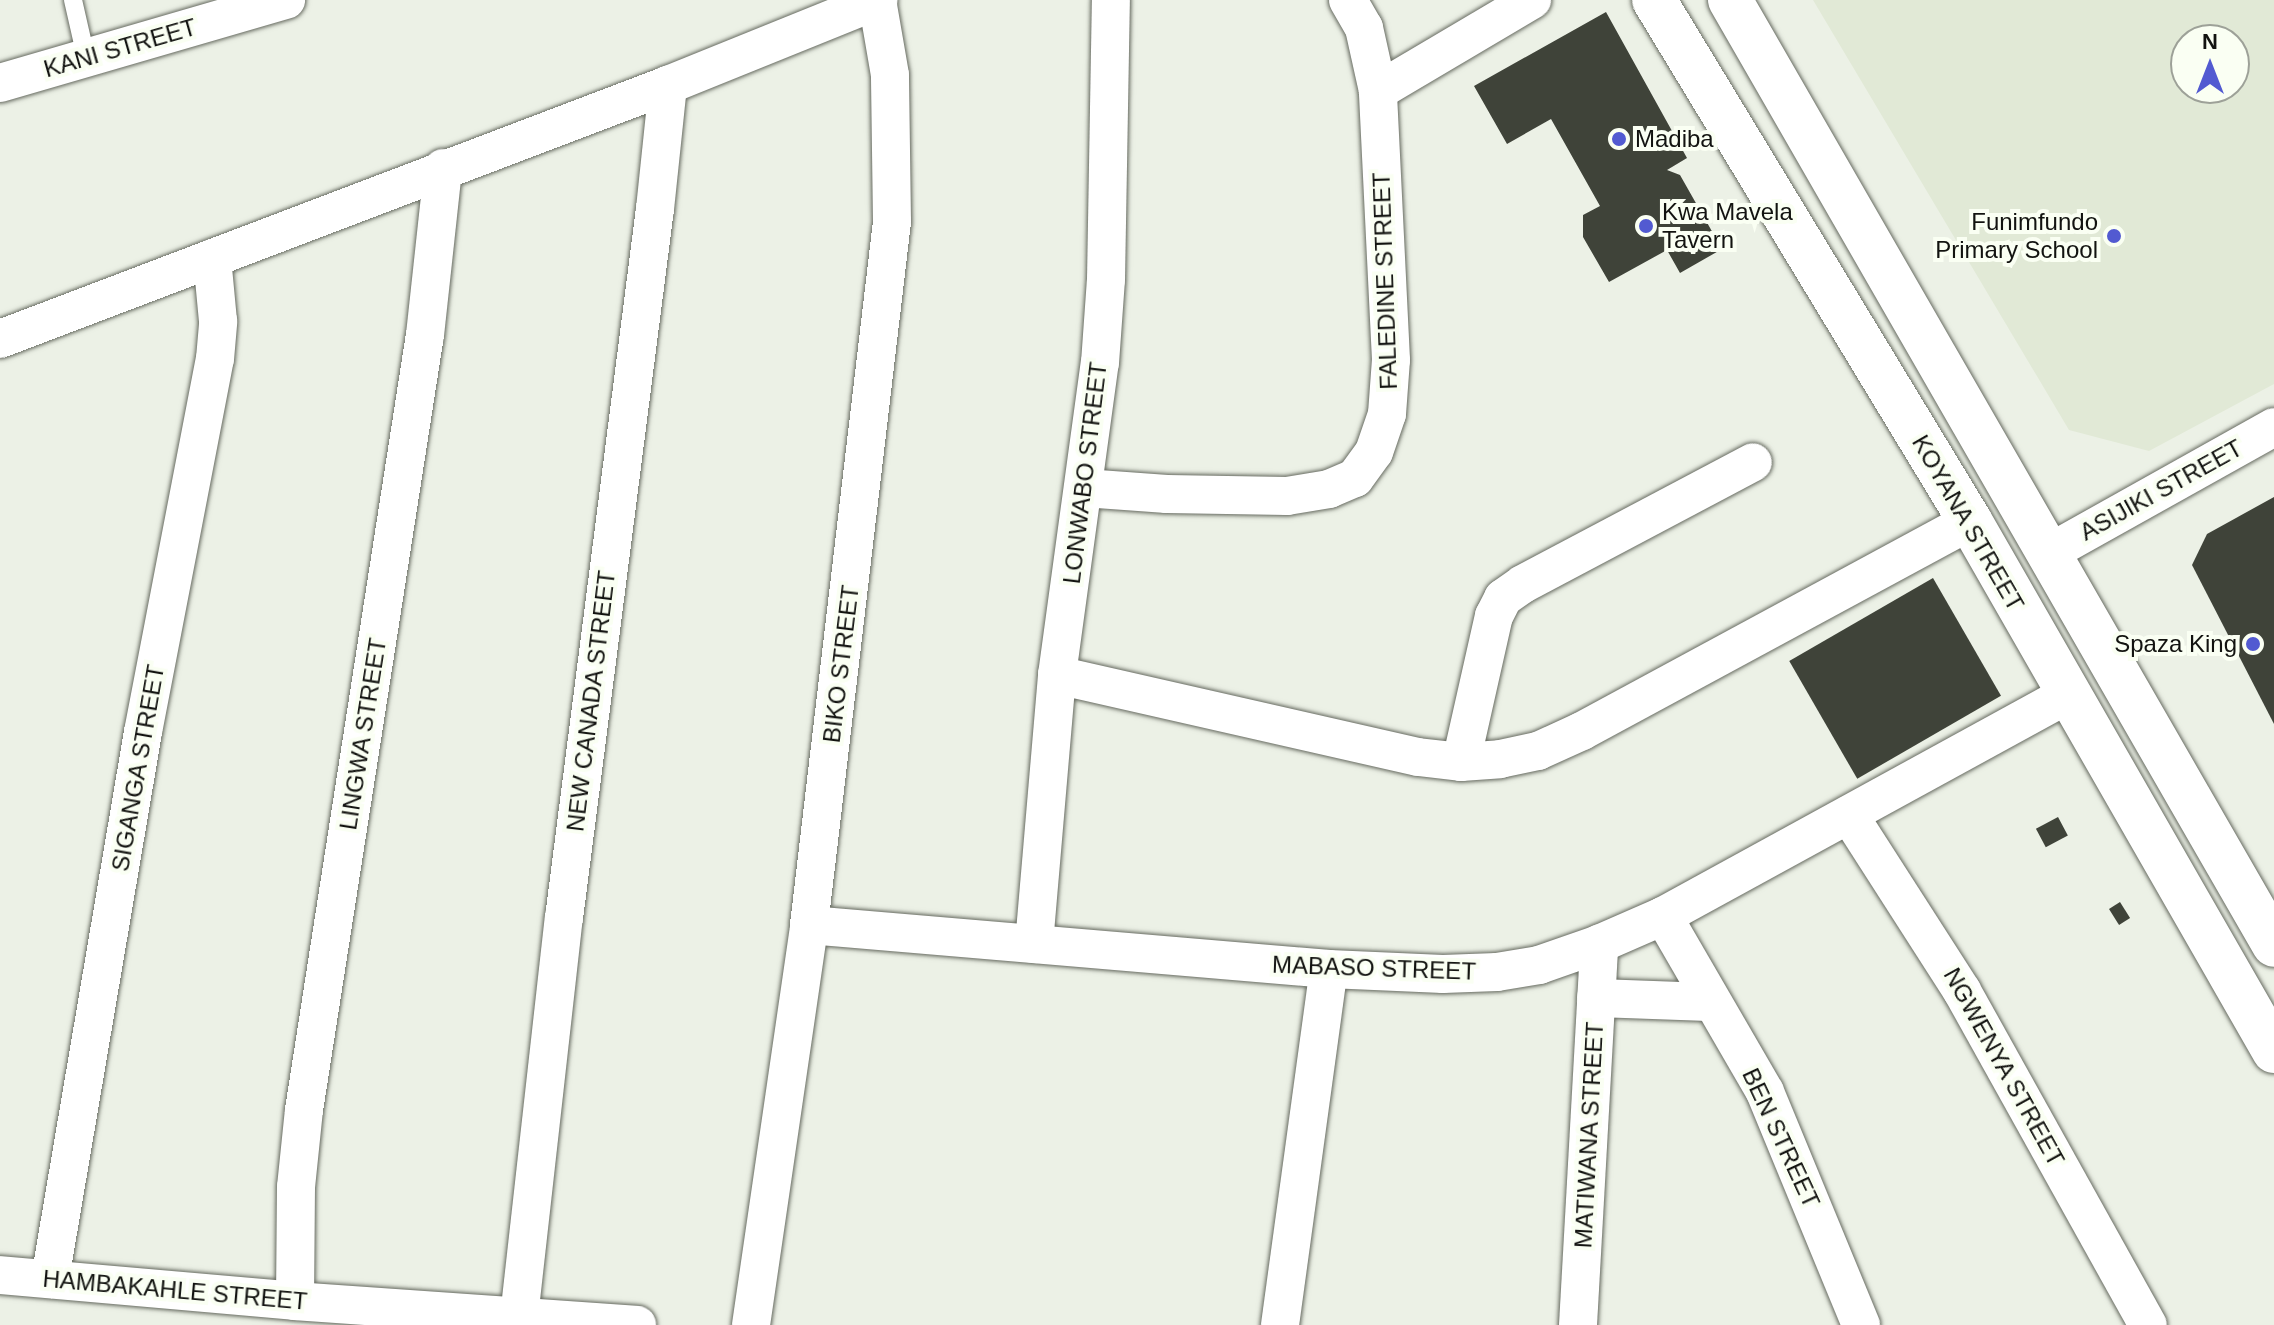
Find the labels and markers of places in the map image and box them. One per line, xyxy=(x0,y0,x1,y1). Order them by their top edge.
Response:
place label: Madiba xyxy=(1635,125,1714,153)
marker: Madiba xyxy=(1610,130,1628,148)
place label: Kwa Mavela Tavern xyxy=(1662,198,1793,254)
place label: Funimfundo Primary School xyxy=(1935,208,2098,264)
marker: Kwa Mavela Tavern xyxy=(1637,217,1655,235)
marker: Funimfundo Primary School xyxy=(2105,227,2123,245)
place label: Spaza King xyxy=(2114,630,2237,658)
marker: Spaza King xyxy=(2244,635,2262,653)

